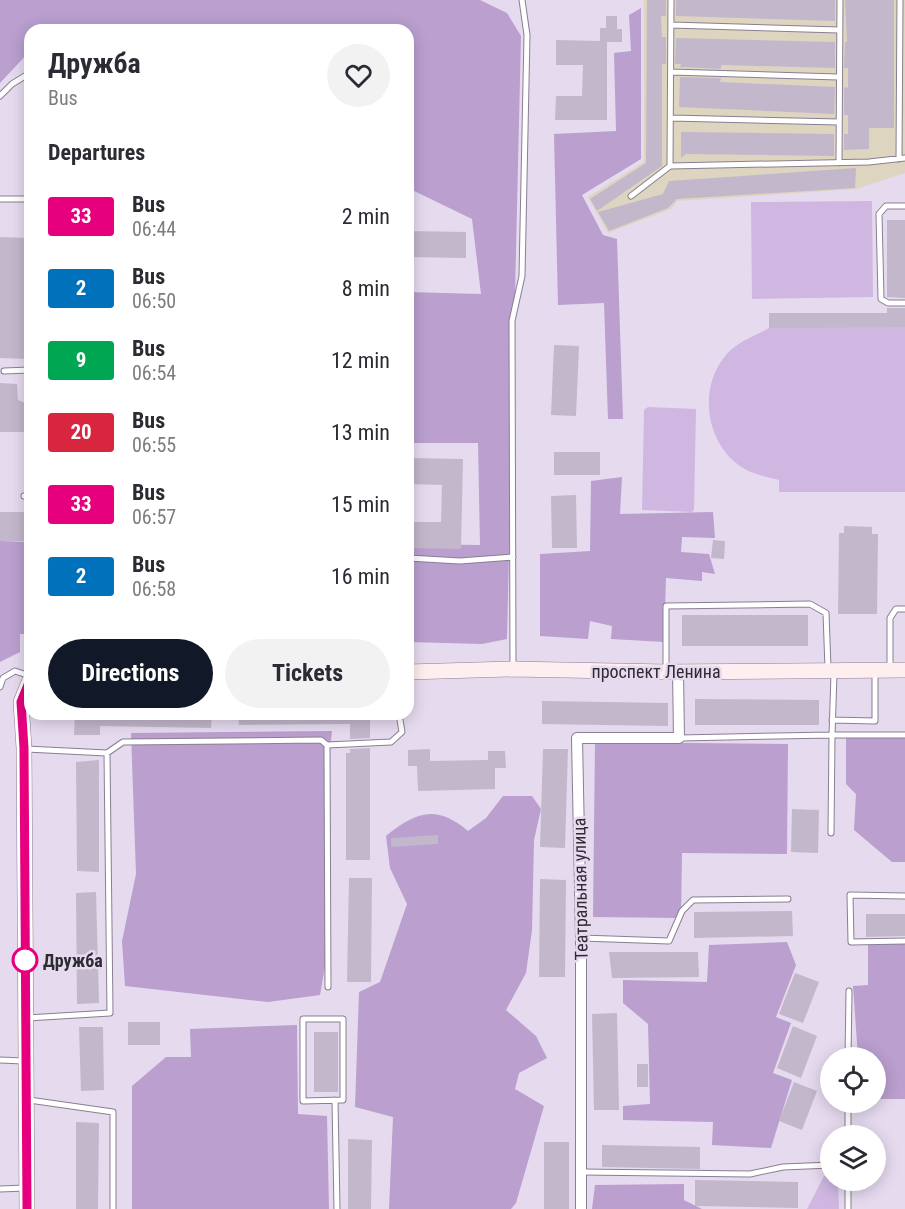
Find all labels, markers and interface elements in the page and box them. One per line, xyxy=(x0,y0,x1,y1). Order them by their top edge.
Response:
button: heart xyxy=(327,44,390,107)
text: Дружба xyxy=(48,47,141,80)
text: Bus xyxy=(48,86,78,110)
text: Departures xyxy=(48,140,145,165)
text: Bus xyxy=(132,192,165,217)
text: 33 xyxy=(70,204,92,228)
text: 2 min xyxy=(342,204,390,229)
text: 06:44 xyxy=(132,217,176,241)
text: Bus xyxy=(132,264,165,289)
text: 2 xyxy=(76,276,86,300)
text: 8 min xyxy=(342,276,390,301)
text: 06:50 xyxy=(132,289,176,313)
text: Bus xyxy=(132,336,165,361)
text: 9 xyxy=(76,348,86,372)
text: 12 min xyxy=(331,348,390,373)
text: 06:54 xyxy=(132,361,176,385)
text: Bus xyxy=(132,408,165,433)
text: 20 xyxy=(70,420,92,444)
text: 13 min xyxy=(331,420,390,445)
text: 06:55 xyxy=(132,433,176,457)
text: Bus xyxy=(132,480,165,505)
text: 33 xyxy=(70,492,92,516)
text: 15 min xyxy=(331,492,390,517)
text: 06:57 xyxy=(132,505,176,529)
text: Bus xyxy=(132,552,165,577)
text: 2 xyxy=(76,564,86,588)
text: 16 min xyxy=(331,564,390,589)
text: 06:58 xyxy=(132,577,176,601)
button: Directions xyxy=(48,639,213,708)
button: Tickets xyxy=(225,639,390,708)
street label: проспект Ленина xyxy=(591,661,721,682)
street label: Театральная улица xyxy=(568,818,592,960)
marker: Дружба xyxy=(12,947,38,973)
place label: Дружба xyxy=(43,950,103,971)
map controls xyxy=(820,1047,886,1191)
button: locate xyxy=(820,1047,886,1113)
button: layers xyxy=(820,1125,886,1191)

